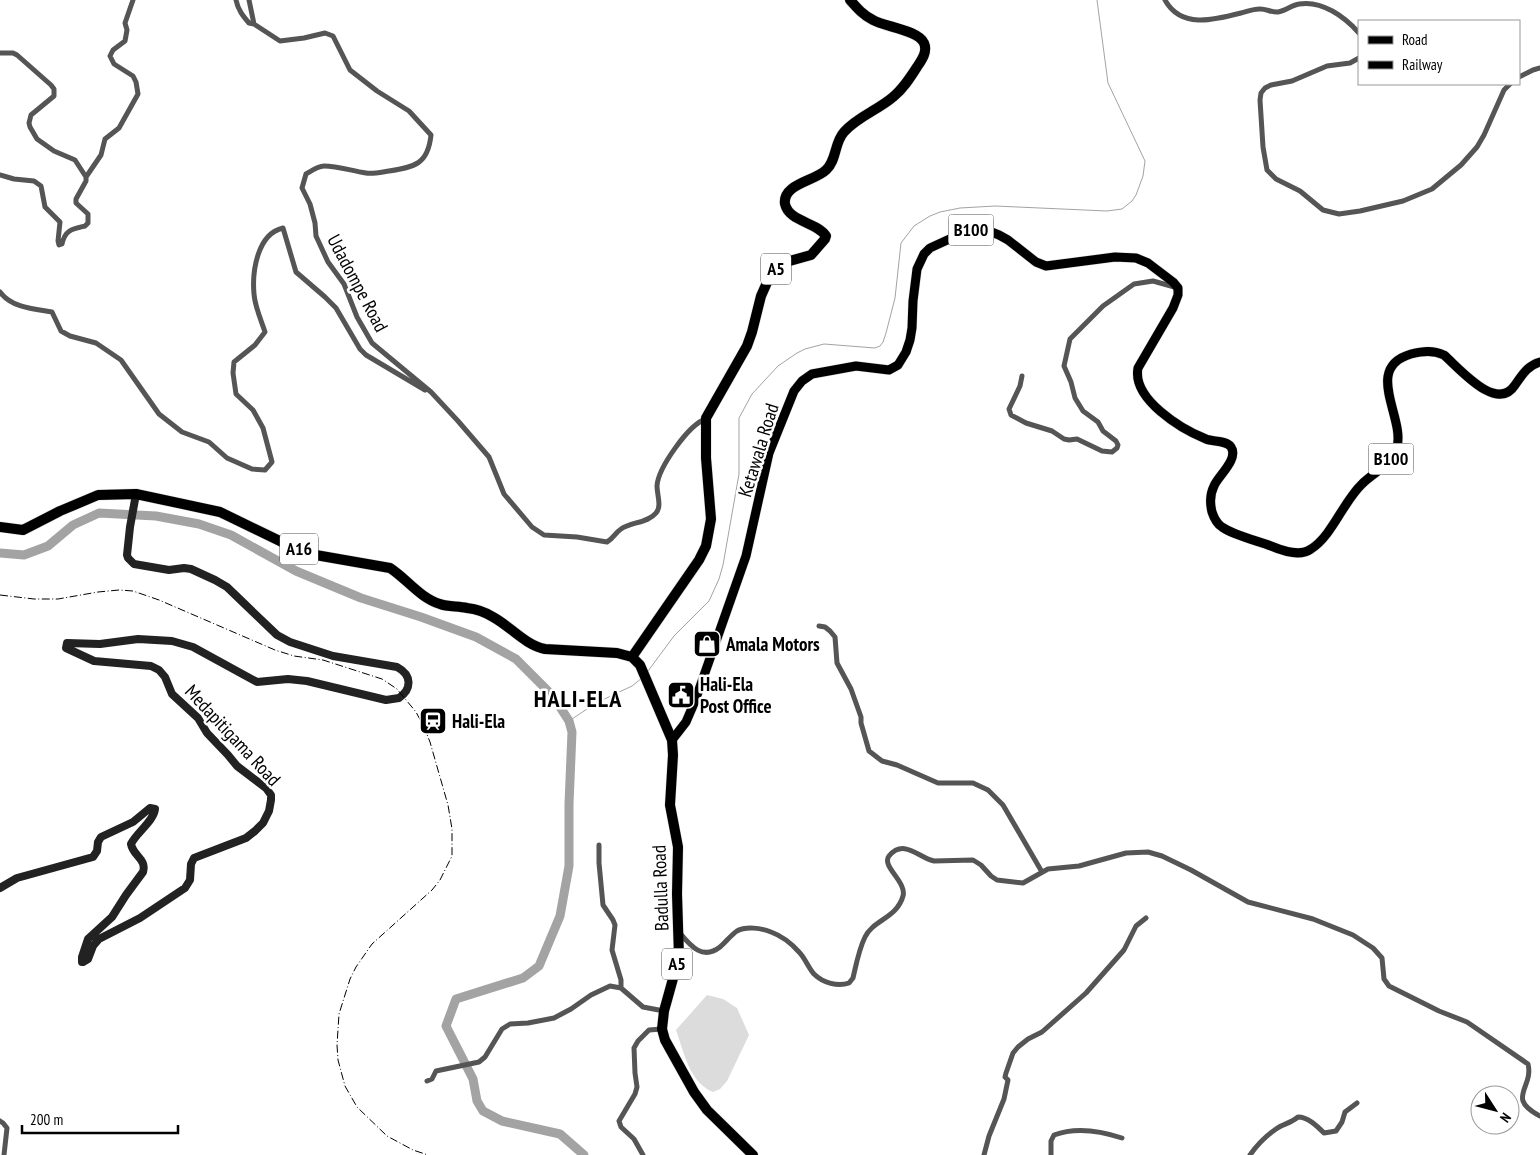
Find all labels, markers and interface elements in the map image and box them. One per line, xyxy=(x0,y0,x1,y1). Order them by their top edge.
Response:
legend xyxy=(1358,20,1520,85)
text: Road xyxy=(1402,30,1428,49)
text: Railway xyxy=(1402,55,1443,74)
road number: B100 xyxy=(948,214,994,246)
street label: Udadompe Road xyxy=(322,230,394,336)
road number: A5 xyxy=(761,253,791,284)
street label: Ketawala Road xyxy=(732,400,784,500)
road number: B100 xyxy=(1368,444,1414,474)
road number: A16 xyxy=(280,534,318,564)
shop icon: Amala Motors xyxy=(692,629,722,659)
place label: Amala Motors xyxy=(725,632,820,656)
place label: Hali-Ela Post Office xyxy=(700,672,772,718)
street label: Medapitigama Road xyxy=(180,679,286,791)
public building icon: Hali-Ela Post Office xyxy=(666,680,696,710)
district label: HALI-ELA xyxy=(534,683,622,714)
station icon: Hali-Ela xyxy=(418,706,448,736)
place label: Hali-Ela xyxy=(452,709,505,733)
street label: Badulla Road xyxy=(647,845,673,931)
road number: A5 xyxy=(662,949,692,980)
north arrow xyxy=(1470,1085,1520,1135)
scale bar xyxy=(22,1102,179,1134)
text: N xyxy=(1496,1109,1515,1126)
text: 200 m xyxy=(30,1110,63,1129)

